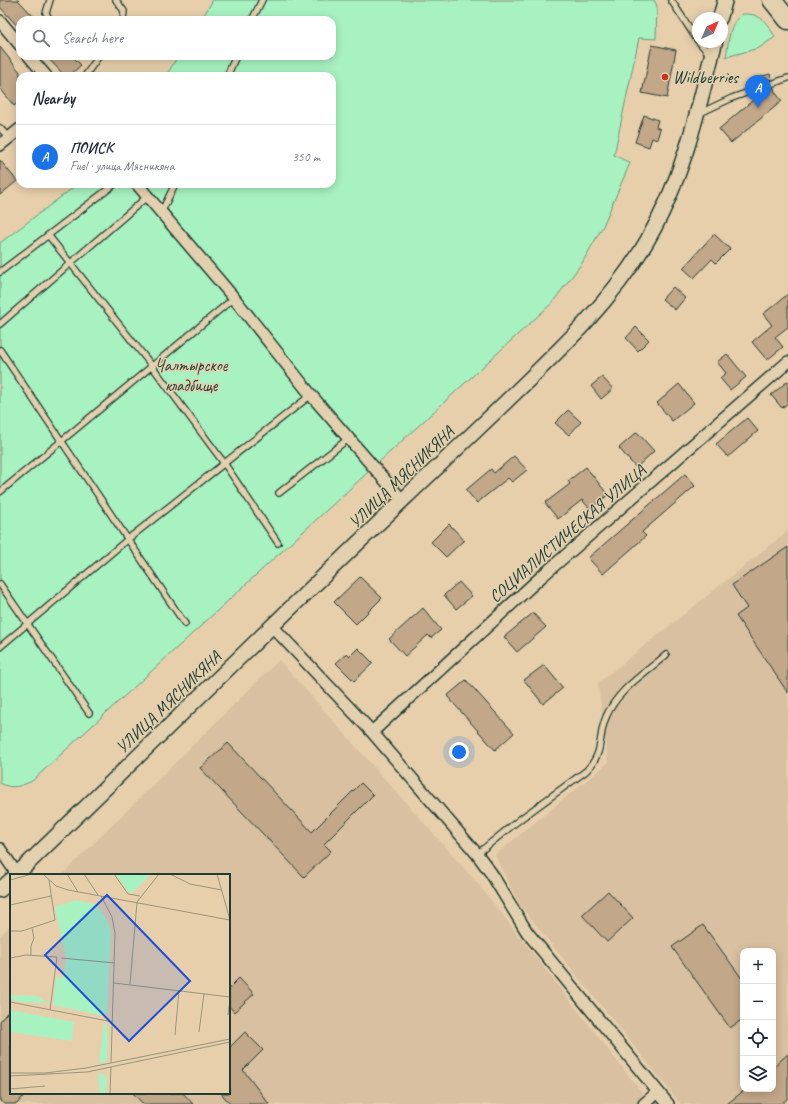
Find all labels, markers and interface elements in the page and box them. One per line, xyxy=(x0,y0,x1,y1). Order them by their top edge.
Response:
north arrow xyxy=(692,12,728,48)
search box xyxy=(16,16,336,60)
icon: search xyxy=(30,27,52,49)
text: Search here xyxy=(62,29,123,48)
place label: Wildberries xyxy=(673,67,740,88)
marker: Wildberries xyxy=(660,72,670,82)
pin: A xyxy=(745,75,771,108)
text: Nearby xyxy=(32,88,75,109)
text: ПОИСК xyxy=(70,139,113,158)
text: A xyxy=(42,149,48,165)
text: 350 m xyxy=(292,149,320,165)
text: Fuel · улица Мясникяна xyxy=(70,158,174,174)
park label: Чалтырское кладбище xyxy=(155,355,229,396)
street label: УЛИЦА МЯСНИКЯНА xyxy=(344,421,459,533)
street label: СОЦИАЛИСТИЧЕСКАЯ УЛИЦА xyxy=(485,459,650,607)
street label: УЛИЦА МЯСНИКЯНА xyxy=(111,646,226,758)
your location xyxy=(449,742,469,762)
inset map xyxy=(10,874,230,1094)
map controls xyxy=(740,948,776,1092)
button: + xyxy=(740,948,776,984)
button: − xyxy=(740,984,776,1020)
button: locate xyxy=(740,1020,776,1056)
button: layers xyxy=(740,1056,776,1092)

